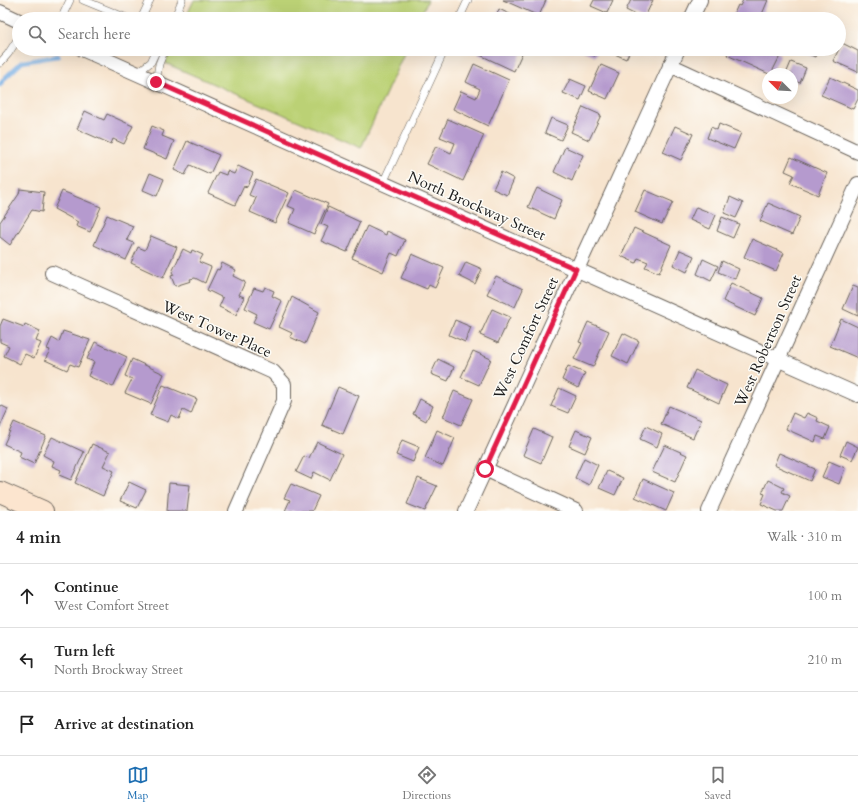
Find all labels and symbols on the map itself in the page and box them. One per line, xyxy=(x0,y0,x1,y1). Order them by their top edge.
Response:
north arrow xyxy=(762,68,798,104)
route end xyxy=(147,73,165,91)
street label: North Brockway Street xyxy=(405,167,549,245)
street label: West Robertson Street xyxy=(729,272,806,411)
street label: West Comfort Street xyxy=(489,274,563,403)
street label: West Tower Place xyxy=(158,296,275,362)
route start xyxy=(476,460,494,478)

